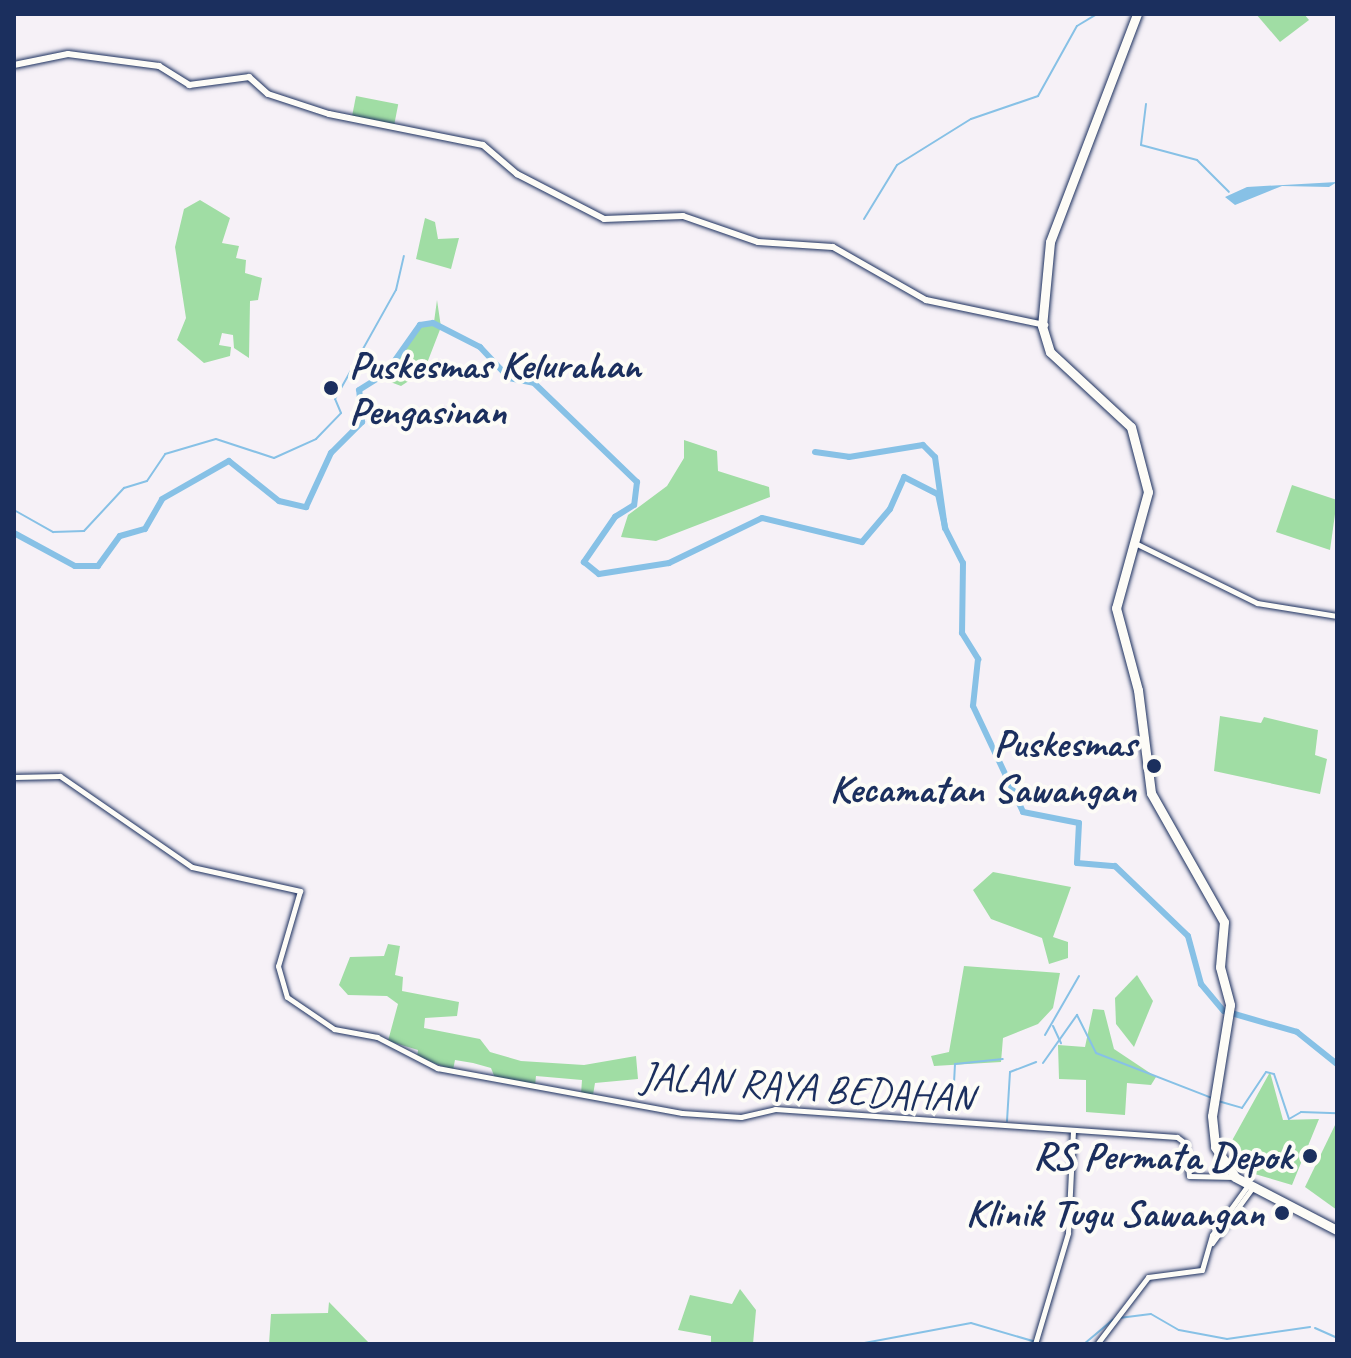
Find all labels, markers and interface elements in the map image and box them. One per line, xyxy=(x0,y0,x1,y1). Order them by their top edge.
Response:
place label: Puskesmas Kelurahan Pengasinan xyxy=(349,341,641,435)
marker: Puskesmas Kelurahan Pengasinan xyxy=(320,377,342,399)
place label: Puskesmas Kecamatan Sawangan xyxy=(831,719,1136,813)
marker: Puskesmas Kecamatan Sawangan xyxy=(1143,755,1165,777)
street label: JALAN RAYA BEDAHAN xyxy=(637,1051,977,1123)
place label: RS Permata Depok xyxy=(1034,1132,1292,1180)
marker: RS Permata Depok xyxy=(1299,1145,1321,1167)
place label: Klinik Tugu Sawangan xyxy=(967,1189,1264,1237)
marker: Klinik Tugu Sawangan xyxy=(1271,1202,1293,1224)

